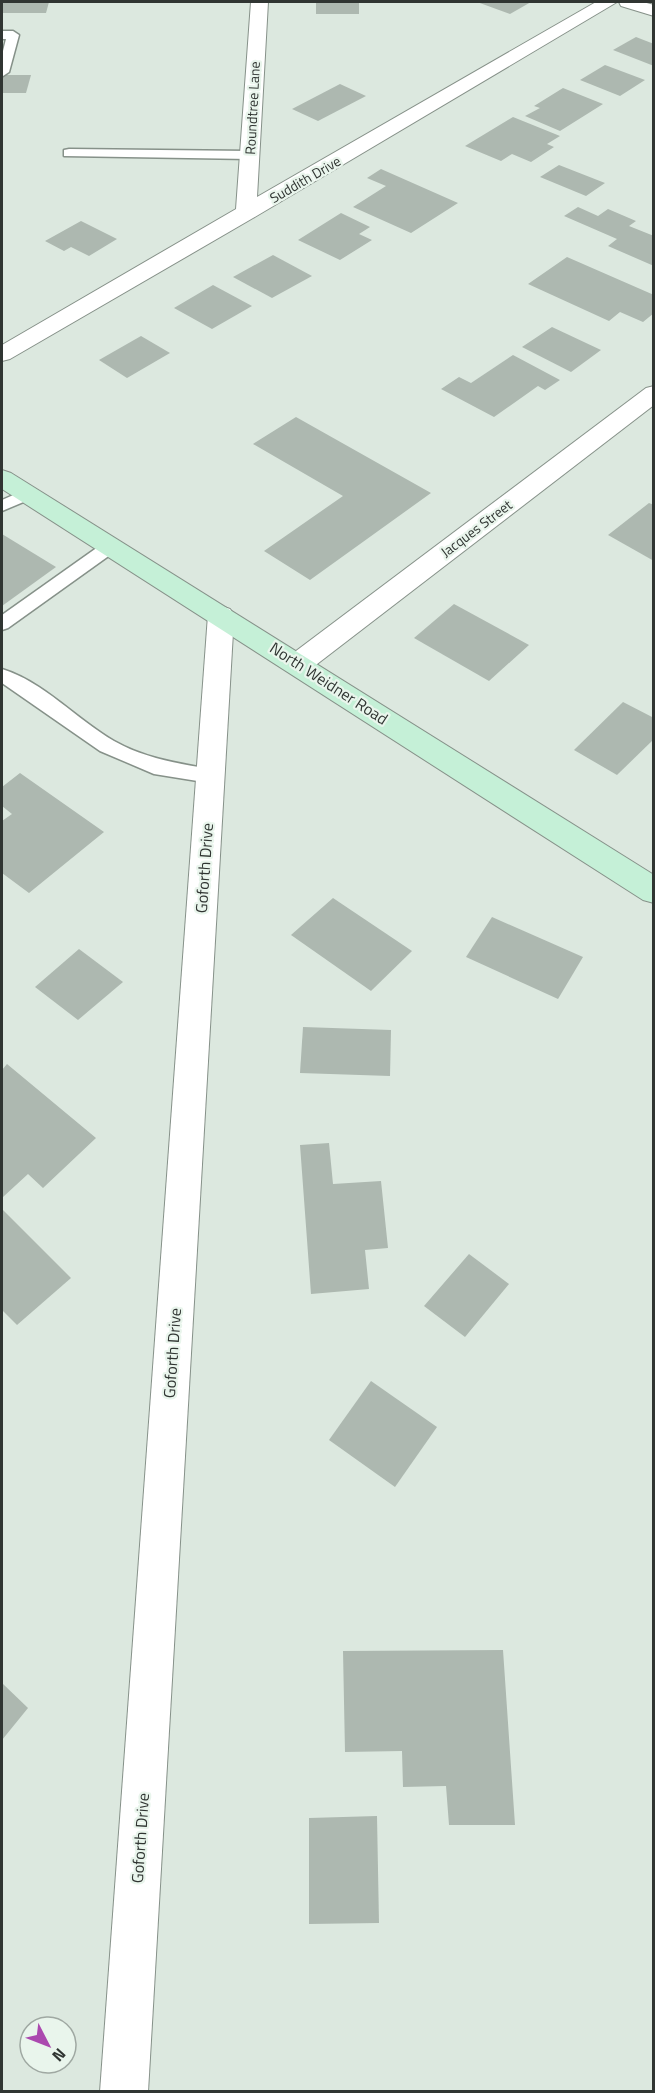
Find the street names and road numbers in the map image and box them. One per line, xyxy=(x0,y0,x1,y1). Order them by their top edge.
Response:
street label: Roundtree Lane xyxy=(239,61,265,155)
street label: Suddith Drive xyxy=(266,150,344,208)
street label: Jacques Street xyxy=(436,494,516,562)
street label: North Weidner Road xyxy=(265,636,393,730)
street label: Goforth Drive xyxy=(189,822,219,914)
street label: Goforth Drive xyxy=(157,1307,187,1399)
street label: Goforth Drive xyxy=(125,1792,155,1884)

